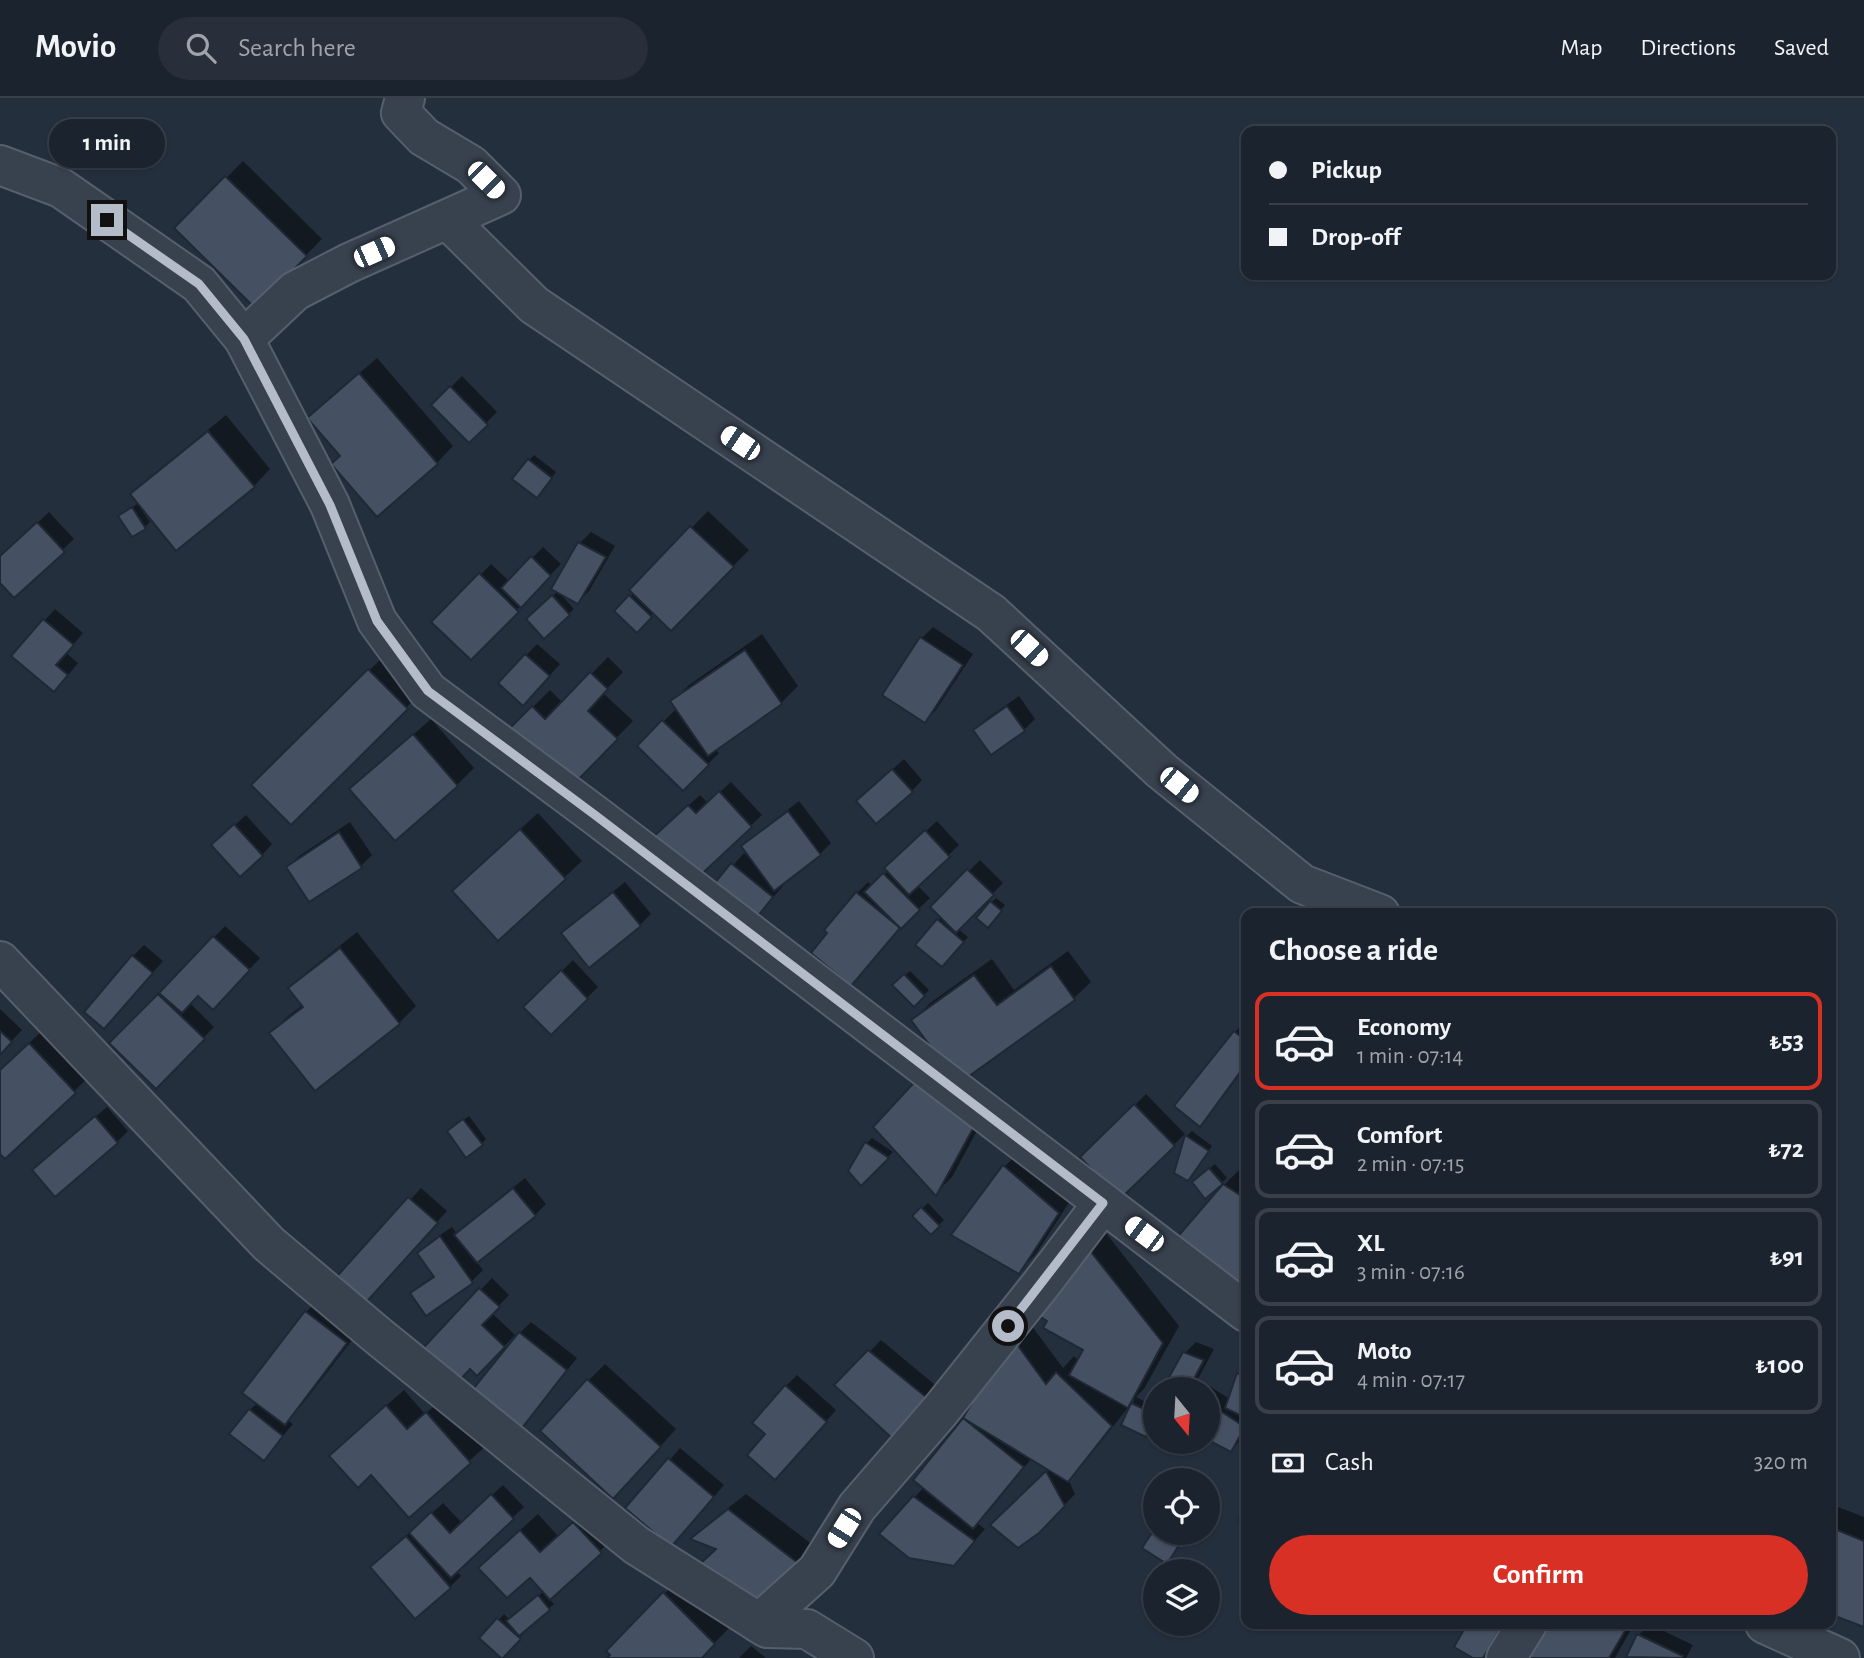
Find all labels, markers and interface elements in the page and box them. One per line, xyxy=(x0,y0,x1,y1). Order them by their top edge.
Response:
search box xyxy=(158,17,648,80)
icon: search xyxy=(182,29,220,67)
text: Movio xyxy=(35,31,116,64)
text: Search here xyxy=(238,35,356,61)
text: Map xyxy=(1560,36,1602,60)
text: Directions xyxy=(1640,36,1736,60)
text: Saved xyxy=(1774,36,1829,60)
callout: 1 min xyxy=(49,118,165,167)
text: 1 min xyxy=(83,132,131,155)
text: Pickup xyxy=(1311,157,1382,183)
car xyxy=(464,158,509,202)
route end xyxy=(91,204,123,236)
text: Drop-off xyxy=(1311,224,1400,250)
car xyxy=(351,234,398,270)
car xyxy=(717,423,764,463)
car xyxy=(1007,626,1052,670)
car xyxy=(1157,764,1202,806)
text: Choose a ride xyxy=(1269,934,1438,966)
icon: car xyxy=(1273,1010,1336,1073)
text: Economy xyxy=(1357,1014,1451,1040)
text: ₺53 xyxy=(1769,1028,1804,1054)
text: 1 min · 07:14 xyxy=(1357,1045,1463,1068)
icon: car xyxy=(1273,1118,1336,1181)
text: Comfort xyxy=(1357,1122,1442,1148)
text: ₺72 xyxy=(1768,1136,1804,1162)
text: 2 min · 07:15 xyxy=(1357,1153,1464,1176)
car xyxy=(1121,1213,1168,1255)
icon: car xyxy=(1273,1226,1336,1289)
text: XL xyxy=(1357,1230,1384,1256)
text: ₺91 xyxy=(1770,1244,1804,1270)
text: 3 min · 07:16 xyxy=(1357,1261,1465,1284)
route start xyxy=(992,1310,1024,1342)
icon: car xyxy=(1273,1334,1336,1397)
text: Moto xyxy=(1357,1338,1412,1364)
text: ₺100 xyxy=(1755,1352,1804,1378)
text: 4 min · 07:17 xyxy=(1357,1369,1465,1392)
north arrow xyxy=(1143,1377,1220,1454)
map controls xyxy=(1143,1377,1220,1636)
icon: cash xyxy=(1269,1444,1307,1482)
text: Cash xyxy=(1325,1449,1374,1475)
text: 320 m xyxy=(1754,1451,1808,1474)
button: locate xyxy=(1143,1468,1220,1545)
car xyxy=(824,1505,865,1551)
button: Confirm xyxy=(1269,1535,1808,1615)
button: layers xyxy=(1143,1559,1220,1636)

